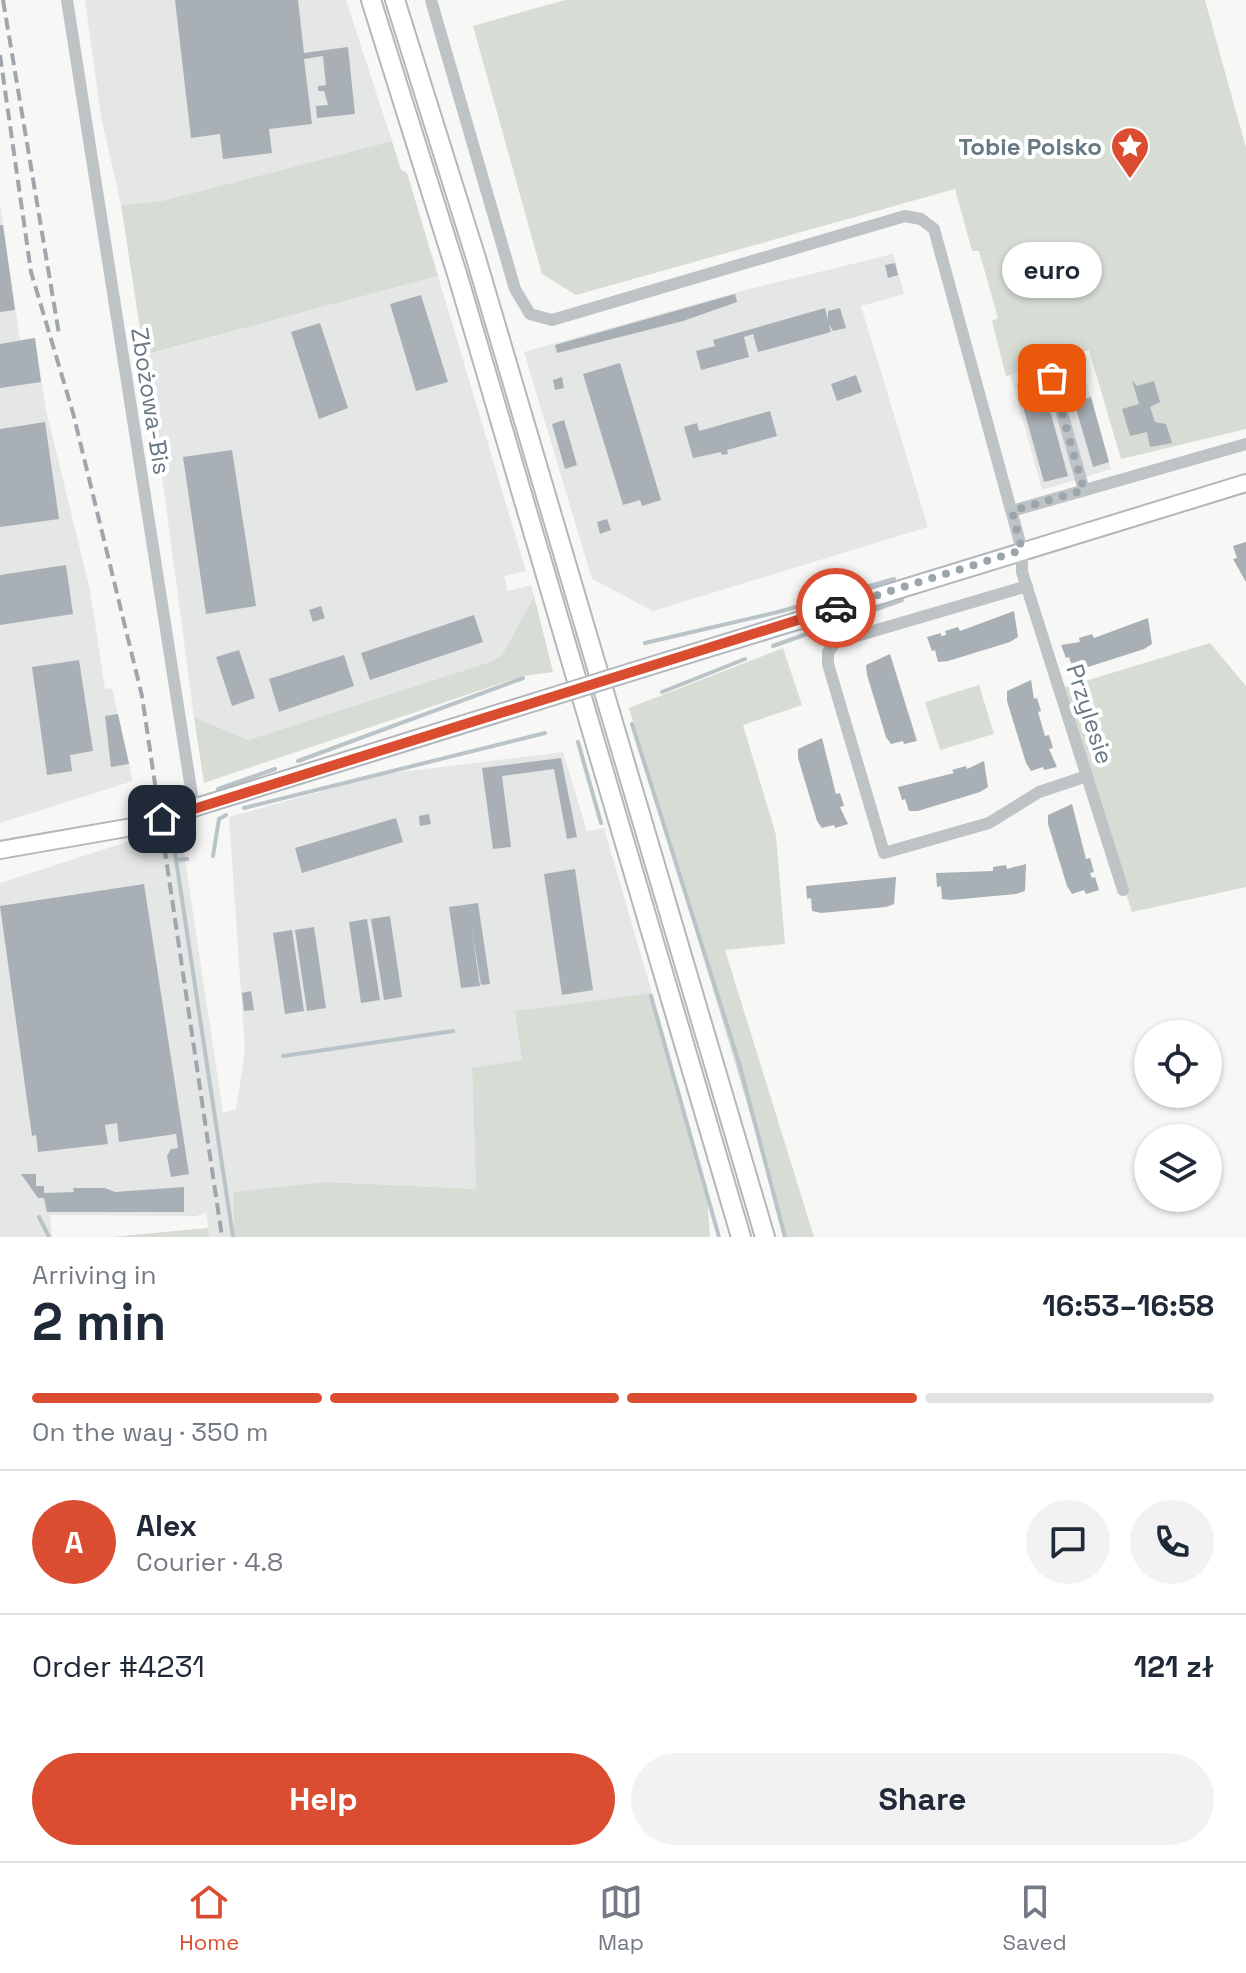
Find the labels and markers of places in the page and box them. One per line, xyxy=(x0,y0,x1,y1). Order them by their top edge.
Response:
place icon: Tobie Polsko xyxy=(1109,125,1151,180)
place label: Tobie Polsko xyxy=(958,131,1102,162)
callout: euro xyxy=(1002,242,1102,298)
pin xyxy=(1018,344,1086,412)
pin xyxy=(128,785,196,853)

